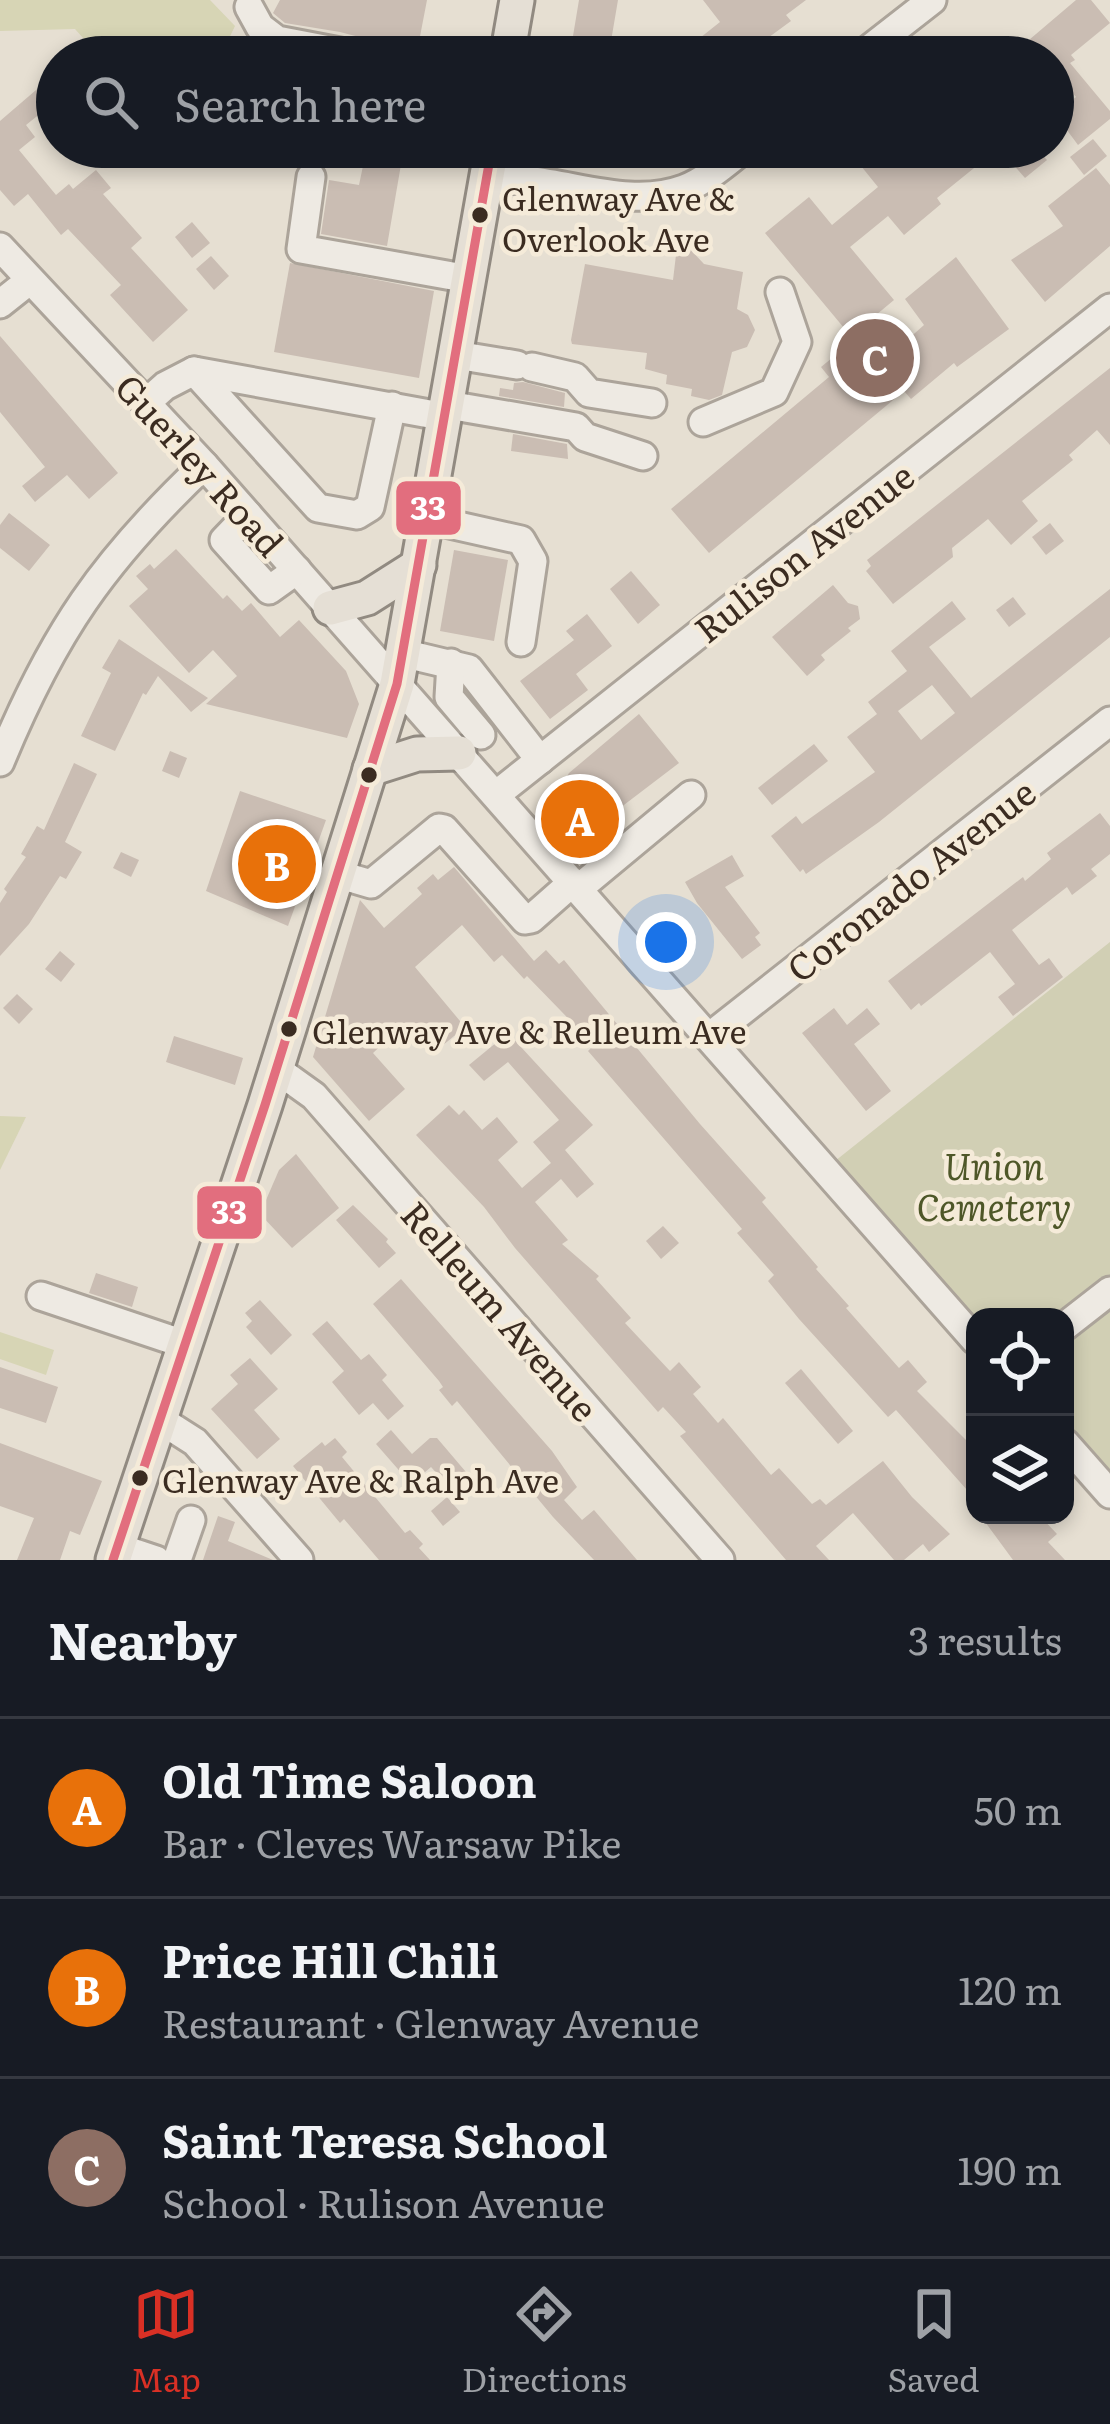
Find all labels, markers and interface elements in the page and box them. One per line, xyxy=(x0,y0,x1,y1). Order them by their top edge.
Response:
search box xyxy=(36,36,1074,168)
icon: search xyxy=(78,69,144,135)
text: Search here xyxy=(174,69,426,136)
place label: Glenway Ave & Overlook Ave xyxy=(502,172,735,262)
marker: Glenway Ave & Overlook Ave xyxy=(469,204,491,226)
pin: C xyxy=(836,313,914,403)
street label: Guerley Road xyxy=(104,361,298,567)
street label: Rulison Avenue xyxy=(682,448,924,654)
line badge: 33 xyxy=(394,479,463,537)
text: 33 xyxy=(410,481,446,530)
unlabelled marker xyxy=(358,764,380,786)
street label: Coronado Avenue xyxy=(774,765,1046,993)
pin: A xyxy=(541,774,619,864)
pin: B xyxy=(238,819,316,909)
your location xyxy=(636,912,696,972)
place label: Glenway Ave & Relleum Ave xyxy=(312,1005,747,1054)
marker: Glenway Ave & Relleum Ave xyxy=(278,1018,300,1040)
park label: Union Cemetery xyxy=(917,1138,1071,1232)
line badge: 33 xyxy=(195,1184,264,1241)
text: 33 xyxy=(211,1185,247,1234)
street label: Relleum Avenue xyxy=(390,1188,612,1432)
map controls xyxy=(966,1308,1074,1524)
button: locate xyxy=(966,1308,1074,1416)
button: layers xyxy=(966,1416,1074,1524)
place label: Glenway Ave & Ralph Ave xyxy=(162,1454,559,1503)
marker: Glenway Ave & Ralph Ave xyxy=(129,1467,151,1489)
text: Nearby xyxy=(48,1600,237,1676)
text: 3 results xyxy=(908,1609,1062,1667)
text: Old Time Saloon xyxy=(162,1745,537,1812)
text: A xyxy=(72,1779,102,1837)
text: 50 m xyxy=(974,1779,1062,1837)
text: Bar · Cleves Warsaw Pike xyxy=(162,1812,622,1870)
text: Price Hill Chili xyxy=(162,1925,499,1992)
text: B xyxy=(74,1959,100,2017)
text: 120 m xyxy=(958,1959,1062,2017)
text: Restaurant · Glenway Avenue xyxy=(162,1992,700,2050)
text: Saint Teresa School xyxy=(162,2105,608,2172)
text: C xyxy=(73,2139,101,2197)
text: 190 m xyxy=(958,2139,1062,2197)
text: School · Rulison Avenue xyxy=(162,2172,605,2230)
tab: Map xyxy=(130,2281,201,2402)
tab: Directions xyxy=(462,2281,627,2402)
tab: Saved xyxy=(888,2281,980,2402)

